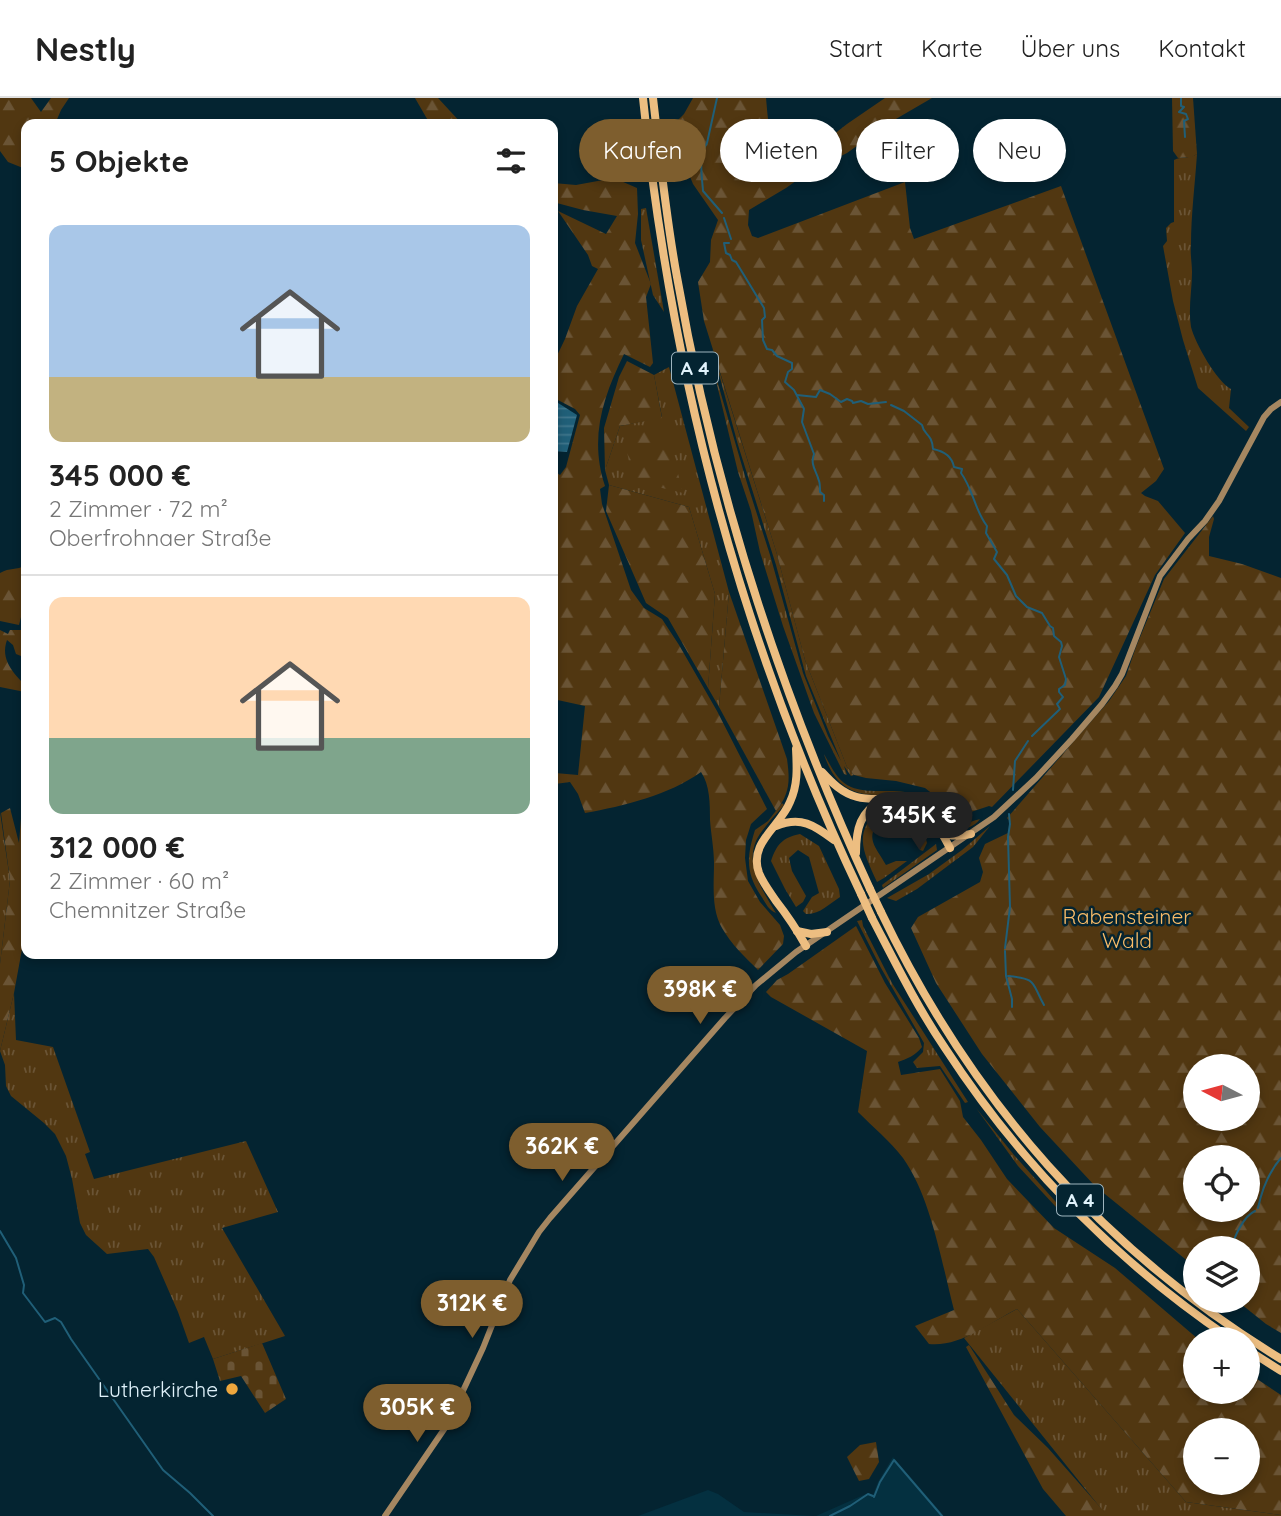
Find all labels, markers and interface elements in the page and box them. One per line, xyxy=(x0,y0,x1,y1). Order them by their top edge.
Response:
text: Nestly xyxy=(35,28,136,69)
text: Start xyxy=(829,33,883,63)
text: Karte xyxy=(921,33,982,63)
text: Über uns xyxy=(1020,33,1120,63)
text: Kontakt xyxy=(1158,33,1246,63)
chip: Kaufen xyxy=(579,119,706,182)
chip: Mieten xyxy=(720,119,842,182)
chip: Filter xyxy=(856,119,959,182)
chip: Neu xyxy=(973,119,1066,182)
text: 5 Objekte xyxy=(49,142,189,180)
icon: filters xyxy=(492,142,530,180)
icon: home xyxy=(227,271,353,397)
road number: A 4 xyxy=(672,352,718,384)
text: 345 000 € xyxy=(49,456,191,494)
text: 2 Zimmer · 72 m² xyxy=(49,494,228,523)
text: Oberfrohnaer Straße xyxy=(49,523,272,552)
icon: home xyxy=(227,643,353,769)
pin: 345K € xyxy=(862,792,976,852)
text: 345K € xyxy=(881,800,957,829)
text: 312 000 € xyxy=(49,828,185,866)
text: 2 Zimmer · 60 m² xyxy=(49,866,229,895)
text: Chemnitzer Straße xyxy=(49,895,246,924)
park label: Rabensteiner Wald xyxy=(1063,903,1191,953)
pin: 398K € xyxy=(643,967,757,1026)
text: 398K € xyxy=(663,974,737,1003)
north arrow xyxy=(1183,1054,1260,1130)
map controls xyxy=(1183,1054,1260,1495)
pin: 362K € xyxy=(505,1124,619,1183)
text: 362K € xyxy=(525,1131,599,1160)
button: locate xyxy=(1183,1145,1260,1222)
road number: A 4 xyxy=(1057,1184,1103,1216)
button: layers xyxy=(1183,1236,1260,1313)
pin: 312K € xyxy=(415,1280,529,1340)
text: 312K € xyxy=(437,1288,507,1317)
button: + xyxy=(1183,1327,1260,1404)
place label: Lutherkirche xyxy=(98,1376,218,1402)
marker: Lutherkirche xyxy=(224,1381,240,1397)
pin: 305K € xyxy=(360,1384,474,1444)
text: 305K € xyxy=(379,1392,455,1421)
button: − xyxy=(1183,1418,1260,1495)

